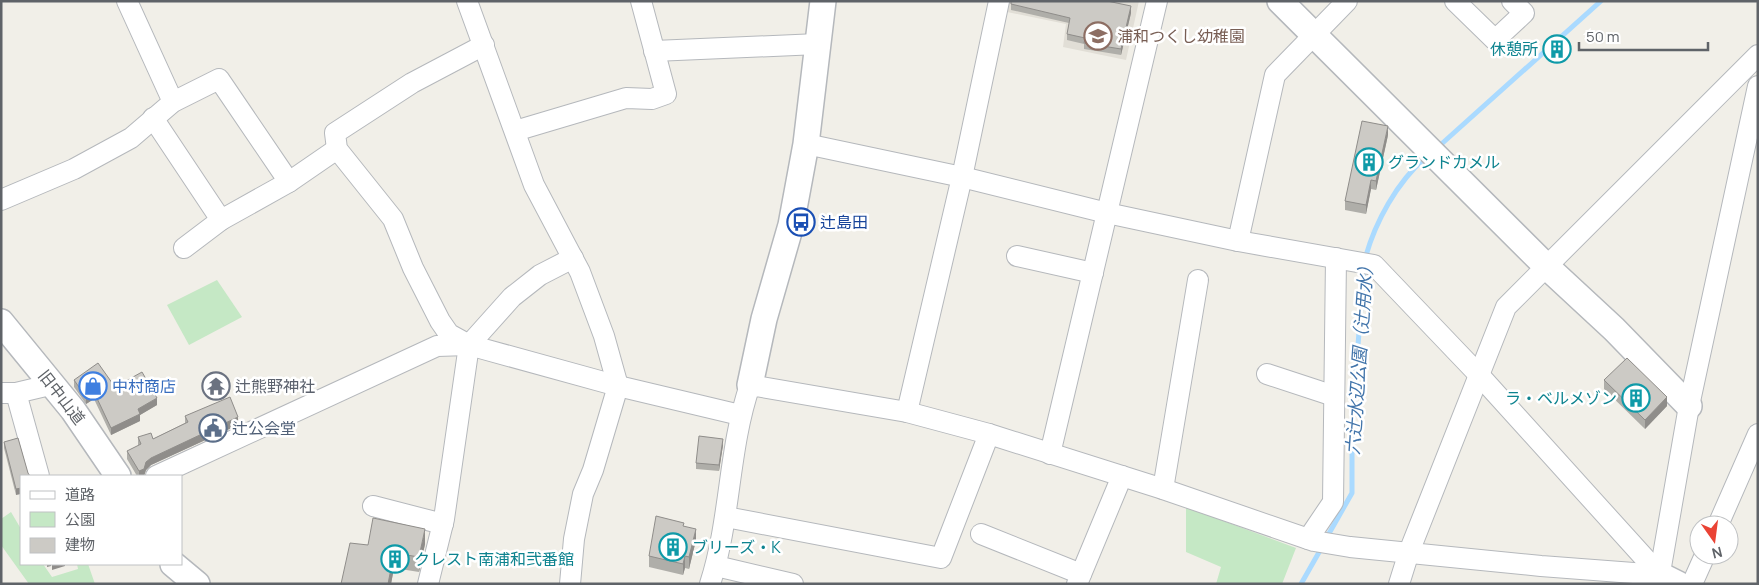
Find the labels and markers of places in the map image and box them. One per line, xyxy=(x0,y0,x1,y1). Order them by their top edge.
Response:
school or university icon: 浦和つくし幼稚園 xyxy=(1083,21,1113,51)
place label: 浦和つくし幼稚園 xyxy=(1117,25,1245,47)
building icon: 休憩所 xyxy=(1542,34,1572,64)
place label: 休憩所 xyxy=(1490,38,1538,60)
building icon: グランドカメル xyxy=(1354,147,1384,177)
place label: グランドカメル xyxy=(1388,151,1500,173)
bus stop icon: 辻島田 xyxy=(786,207,816,237)
place label: 辻島田 xyxy=(820,211,868,233)
shop icon: 中村商店 xyxy=(78,371,108,401)
temple icon: 辻熊野神社 xyxy=(201,371,231,401)
place label: 中村商店 xyxy=(112,375,176,397)
place label: 辻熊野神社 xyxy=(235,375,315,397)
building icon: ラ・ベルメゾン xyxy=(1621,383,1651,413)
place label: ラ・ベルメゾン xyxy=(1505,387,1617,409)
public building icon: 辻公会堂 xyxy=(198,413,228,443)
place label: 辻公会堂 xyxy=(232,417,296,439)
building icon: ブリーズ・K xyxy=(658,532,688,562)
place label: ブリーズ・K xyxy=(692,536,781,558)
building icon: クレスト南浦和弐番館 xyxy=(380,544,410,574)
place label: クレスト南浦和弐番館 xyxy=(414,548,574,570)

